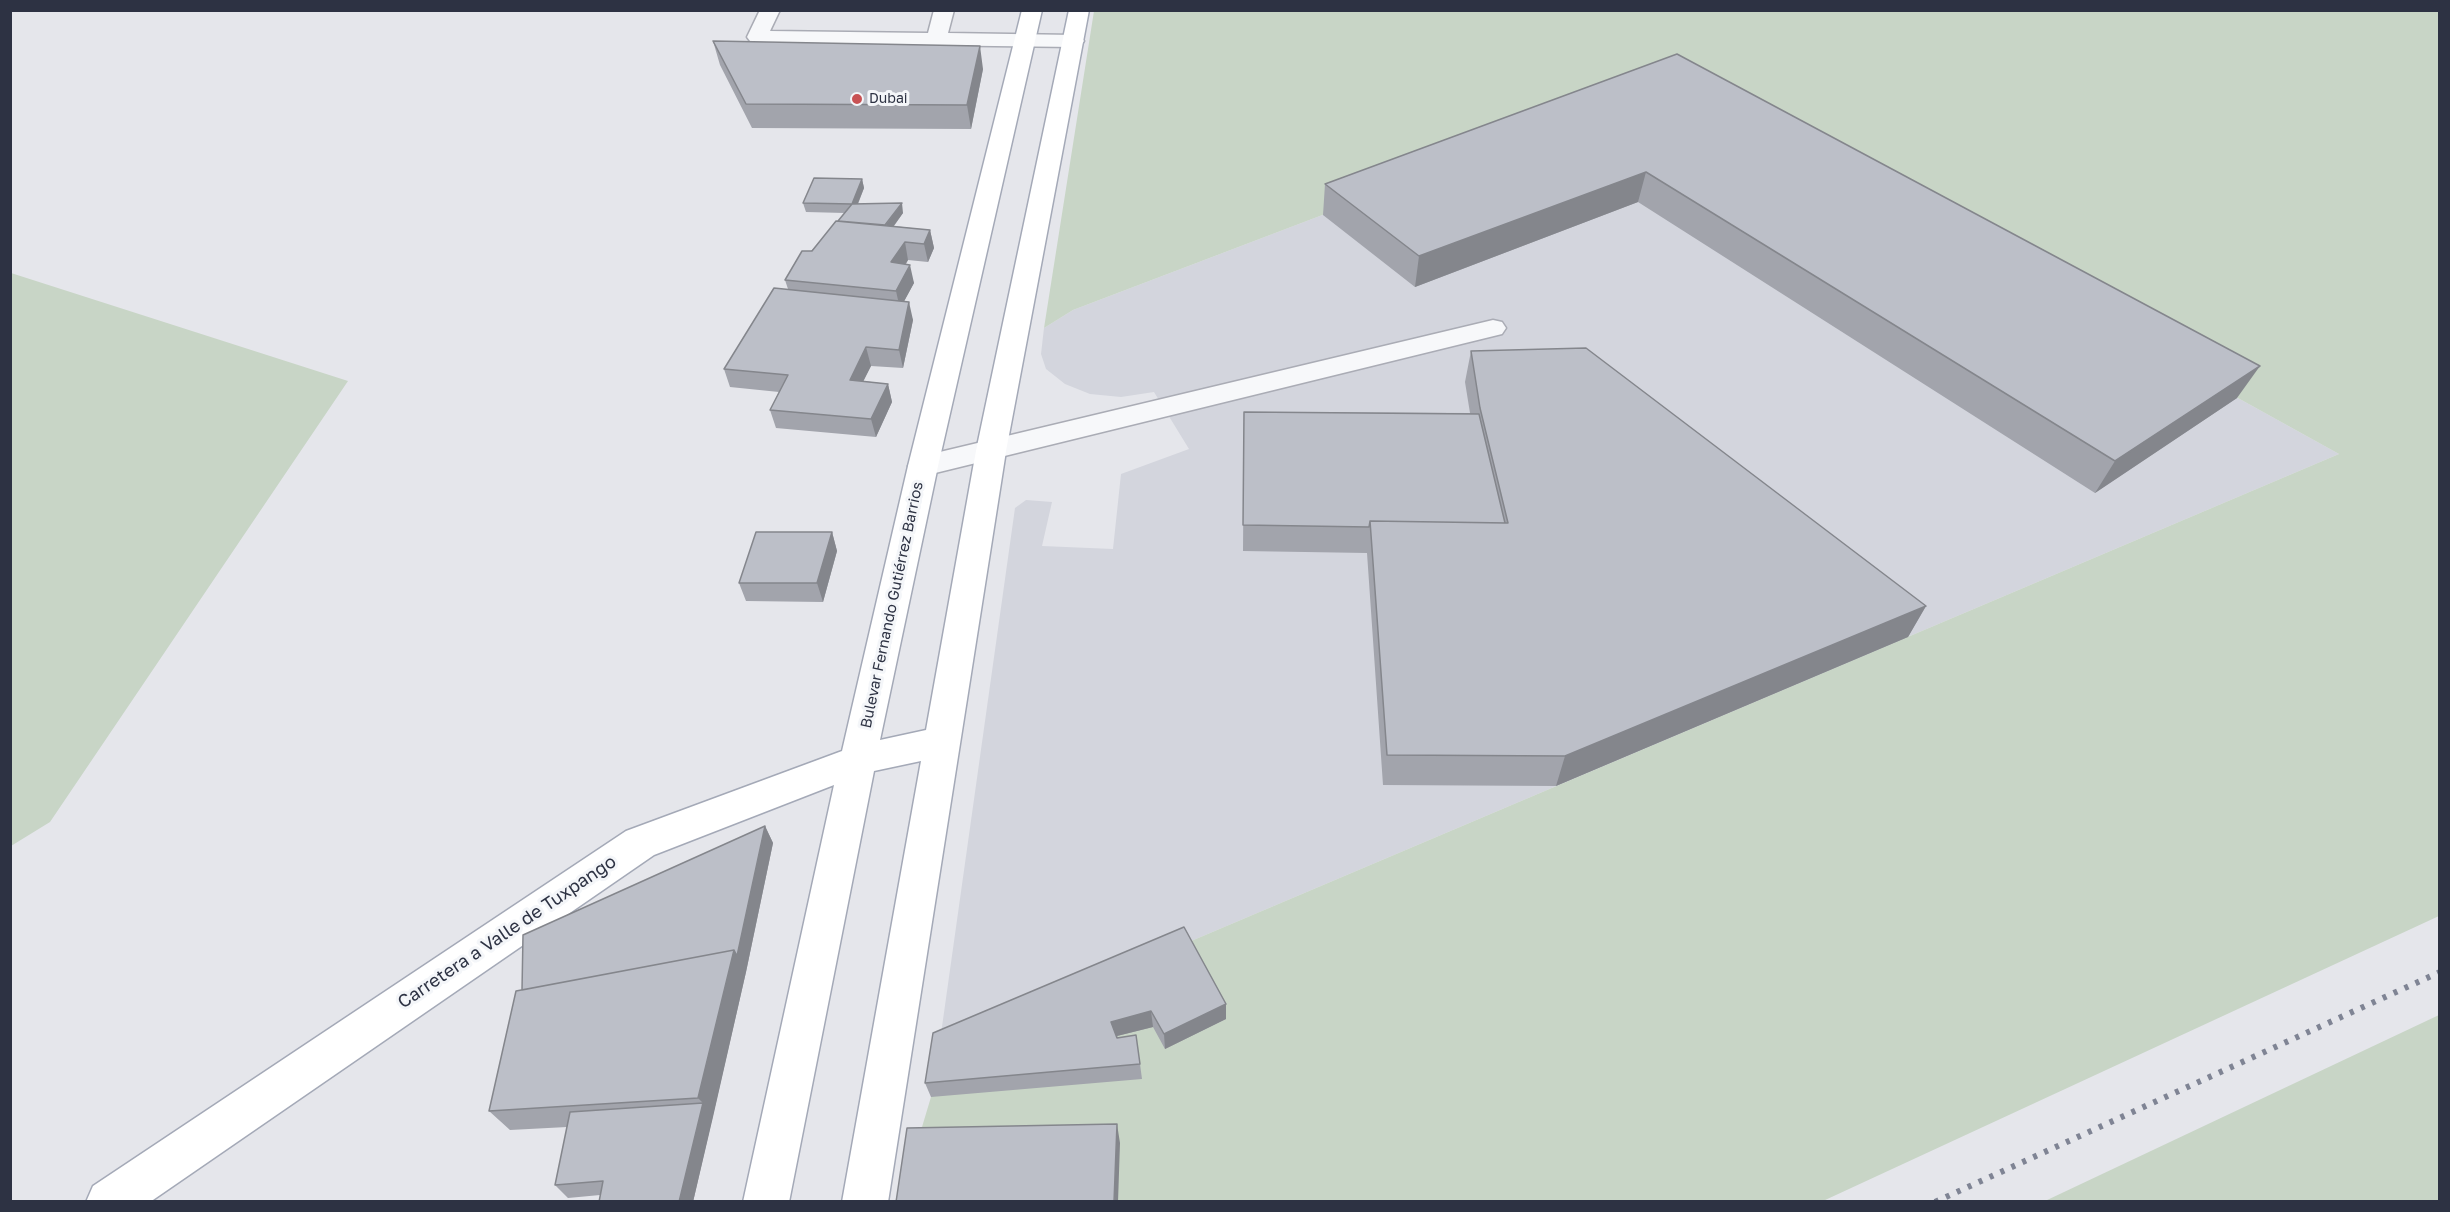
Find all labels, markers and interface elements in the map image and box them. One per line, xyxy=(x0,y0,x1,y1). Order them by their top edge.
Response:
place label: Dubai xyxy=(869,91,908,107)
marker: Dubai xyxy=(850,92,864,106)
street label: Bulevar Fernando Gutiérrez Barrios xyxy=(857,480,927,730)
street label: Carretera a Valle de Tuxpango xyxy=(394,851,620,1013)

